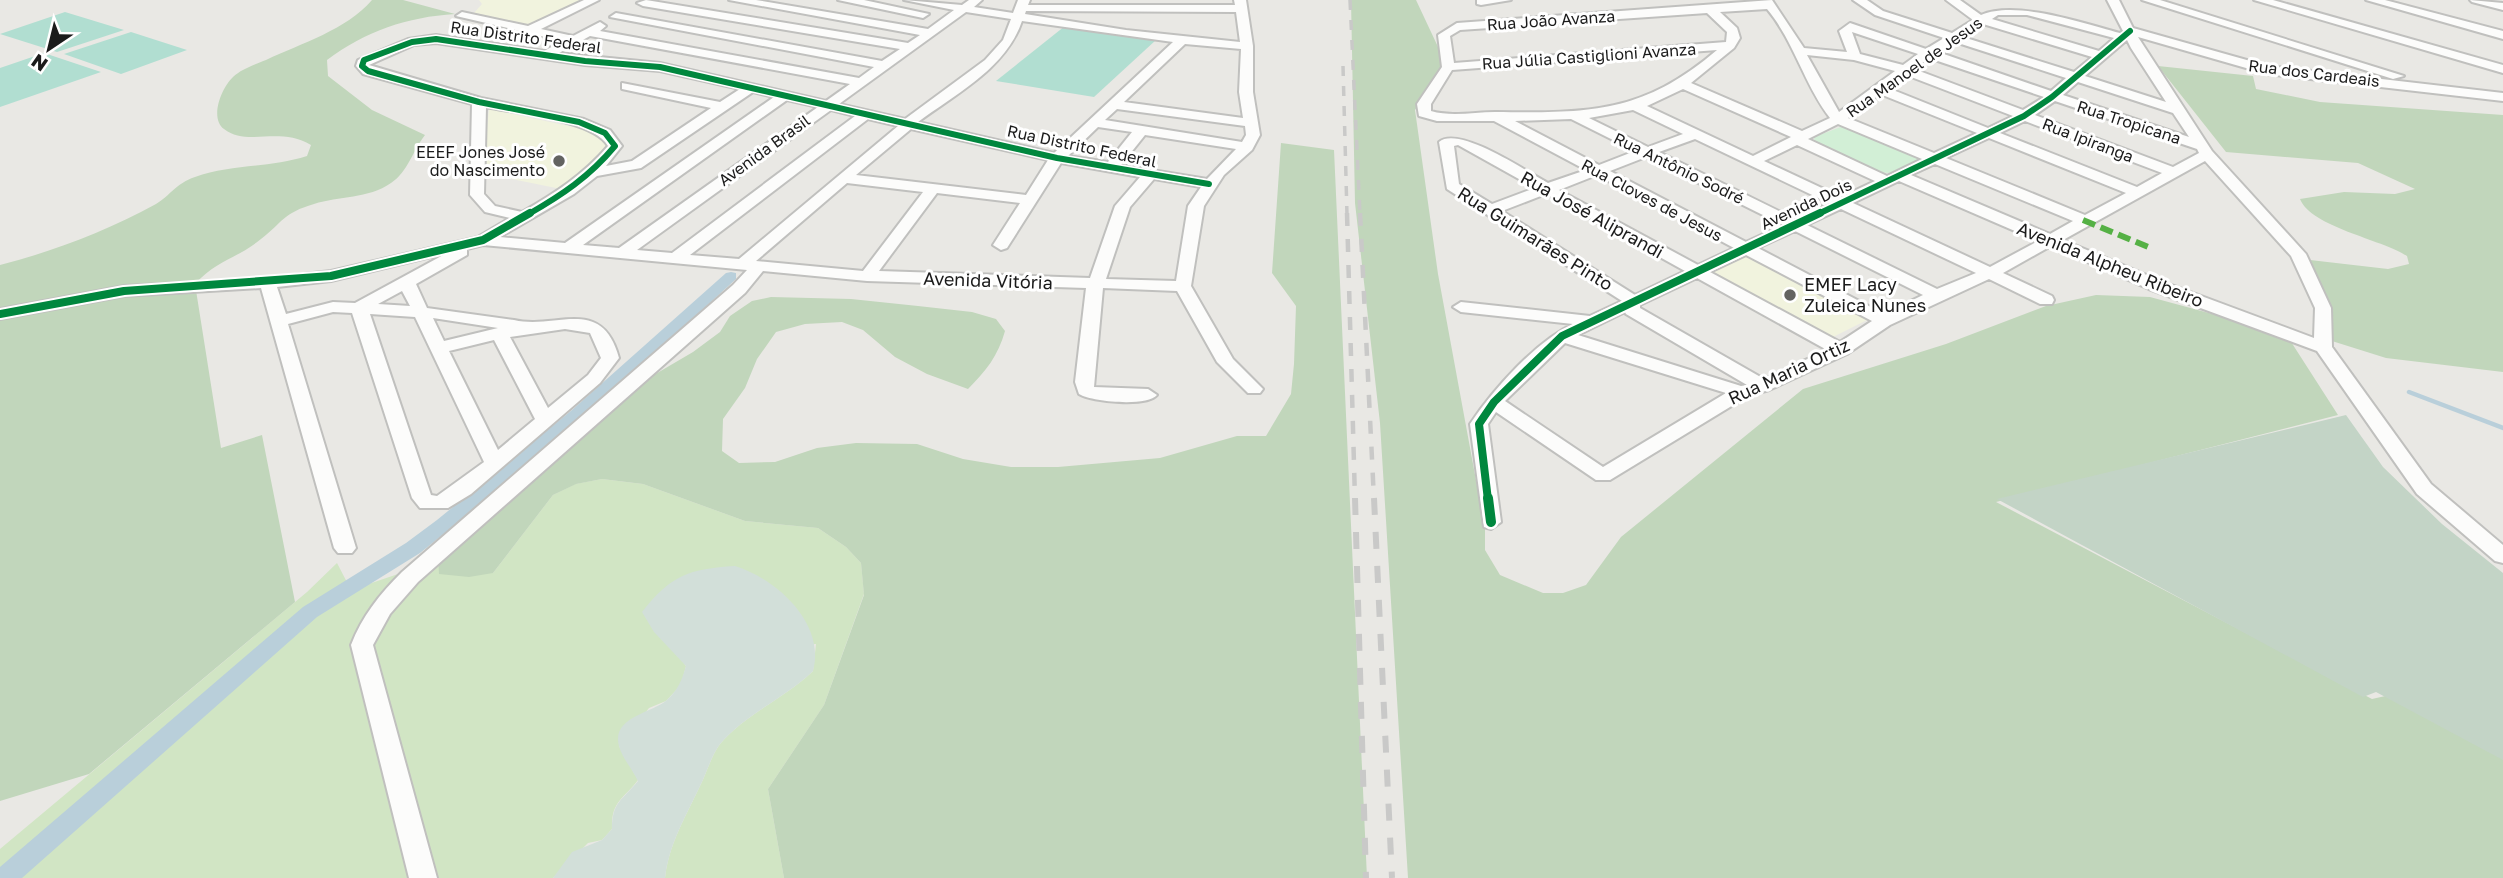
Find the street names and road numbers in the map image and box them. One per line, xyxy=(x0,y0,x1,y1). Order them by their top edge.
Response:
street label: Rua João Avanza xyxy=(1486,6,1616,34)
street label: Rua Manoel de Jesus xyxy=(1842,12,1986,122)
street label: Rua Distrito Federal xyxy=(449,17,603,57)
street label: Rua Júlia Castiglioni Avanza xyxy=(1481,39,1697,73)
street label: Rua dos Cardeais xyxy=(2247,55,2381,91)
street label: Rua Tropicana xyxy=(2074,96,2184,148)
street label: Avenida Brasil xyxy=(714,110,814,190)
street label: Rua Ipiranga xyxy=(2039,113,2137,167)
street label: Rua Distrito Federal xyxy=(1005,120,1159,172)
street label: Rua Antônio Sodré xyxy=(1611,128,1747,208)
street label: Rua Cloves de Jesus xyxy=(1578,154,1726,246)
street label: Rua José Aliprandi xyxy=(1517,166,1668,263)
street label: Avenida Dois xyxy=(1757,174,1855,234)
street label: Rua Guimarães Pinto xyxy=(1454,181,1617,295)
street label: Avenida Alpheu Ribeiro xyxy=(2014,217,2207,312)
street label: Avenida Vitória xyxy=(923,267,1053,293)
street label: Rua Maria Ortiz xyxy=(1724,333,1853,409)

